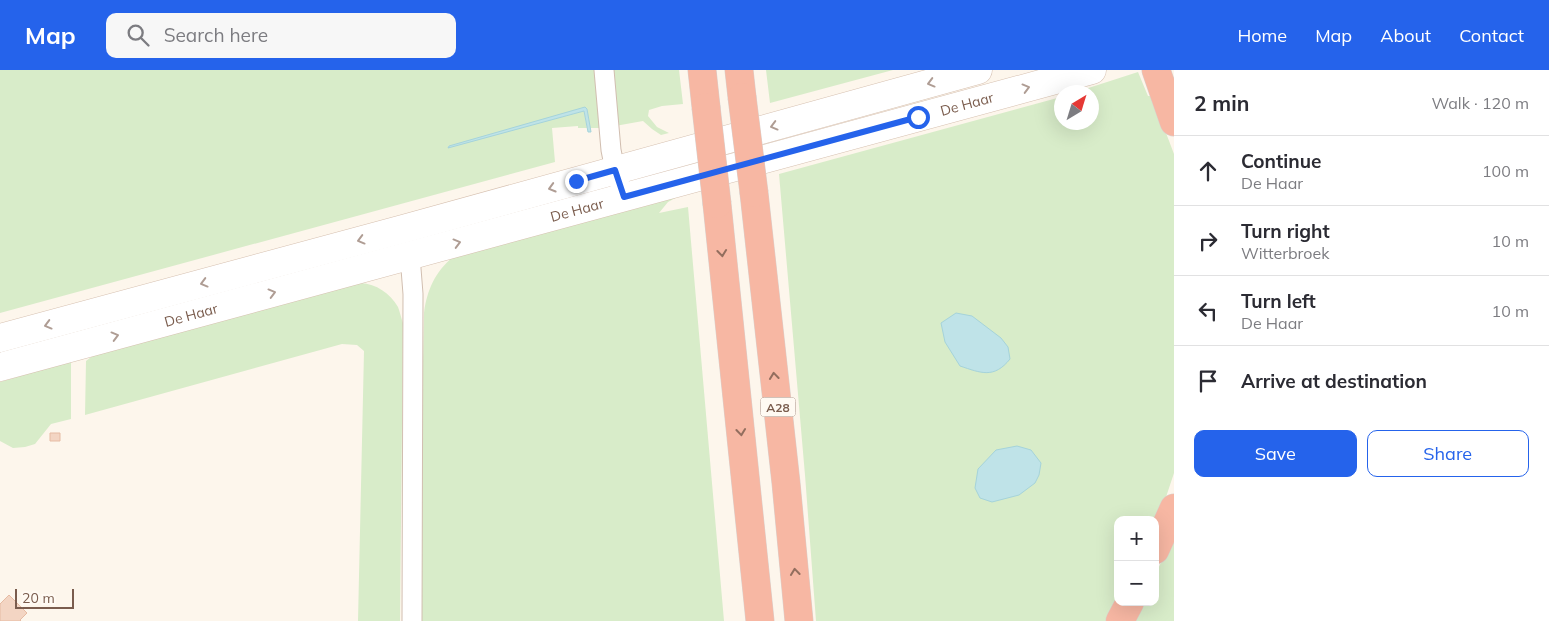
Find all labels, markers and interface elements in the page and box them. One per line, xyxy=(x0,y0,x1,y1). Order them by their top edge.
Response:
search box xyxy=(106,13,456,58)
text: Map xyxy=(25,20,76,50)
icon: search xyxy=(124,21,152,49)
text: Search here xyxy=(164,23,268,47)
text: Home xyxy=(1237,24,1287,47)
text: Map xyxy=(1315,24,1352,47)
text: About xyxy=(1380,24,1431,47)
text: Contact xyxy=(1459,24,1524,47)
one-way arrow xyxy=(926,77,935,88)
one-way arrow xyxy=(1022,83,1031,94)
north arrow xyxy=(1054,85,1099,130)
street label: De Haar xyxy=(938,88,996,120)
text: 2 min xyxy=(1194,90,1249,116)
text: Walk · 120 m xyxy=(1431,93,1529,113)
route start xyxy=(907,106,930,129)
one-way arrow xyxy=(771,121,779,131)
text: Continue xyxy=(1241,149,1321,173)
icon: ahead xyxy=(1194,157,1222,185)
text: 100 m xyxy=(1482,161,1529,181)
route end xyxy=(565,170,588,193)
text: De Haar xyxy=(1241,173,1303,193)
one-way arrow xyxy=(548,182,556,192)
street label: De Haar xyxy=(548,194,607,226)
text: Turn right xyxy=(1241,219,1330,243)
icon: right xyxy=(1194,227,1222,255)
text: 10 m xyxy=(1492,231,1529,251)
one-way arrow xyxy=(358,235,366,245)
one-way arrow xyxy=(452,238,461,249)
text: Witterbroek xyxy=(1241,243,1329,263)
one-way arrow xyxy=(716,249,727,257)
one-way arrow xyxy=(200,277,209,288)
one-way arrow xyxy=(267,289,275,299)
text: Turn left xyxy=(1241,289,1316,313)
icon: left xyxy=(1194,297,1222,325)
street label: De Haar xyxy=(162,299,221,331)
text: 10 m xyxy=(1492,301,1529,321)
text: De Haar xyxy=(1241,313,1303,333)
one-way arrow xyxy=(44,320,52,330)
one-way arrow xyxy=(110,331,118,341)
icon: arrive xyxy=(1194,367,1222,395)
text: Arrive at destination xyxy=(1241,369,1427,393)
one-way arrow xyxy=(769,372,780,380)
road number: A28 xyxy=(760,398,796,417)
one-way arrow xyxy=(735,428,746,436)
button: Save xyxy=(1194,430,1357,477)
button: Share xyxy=(1367,430,1529,477)
map controls xyxy=(1114,516,1159,606)
button: + xyxy=(1114,516,1159,561)
button: − xyxy=(1114,561,1159,606)
one-way arrow xyxy=(789,568,800,576)
scale bar xyxy=(15,586,74,609)
text: 20 m xyxy=(22,589,55,607)

